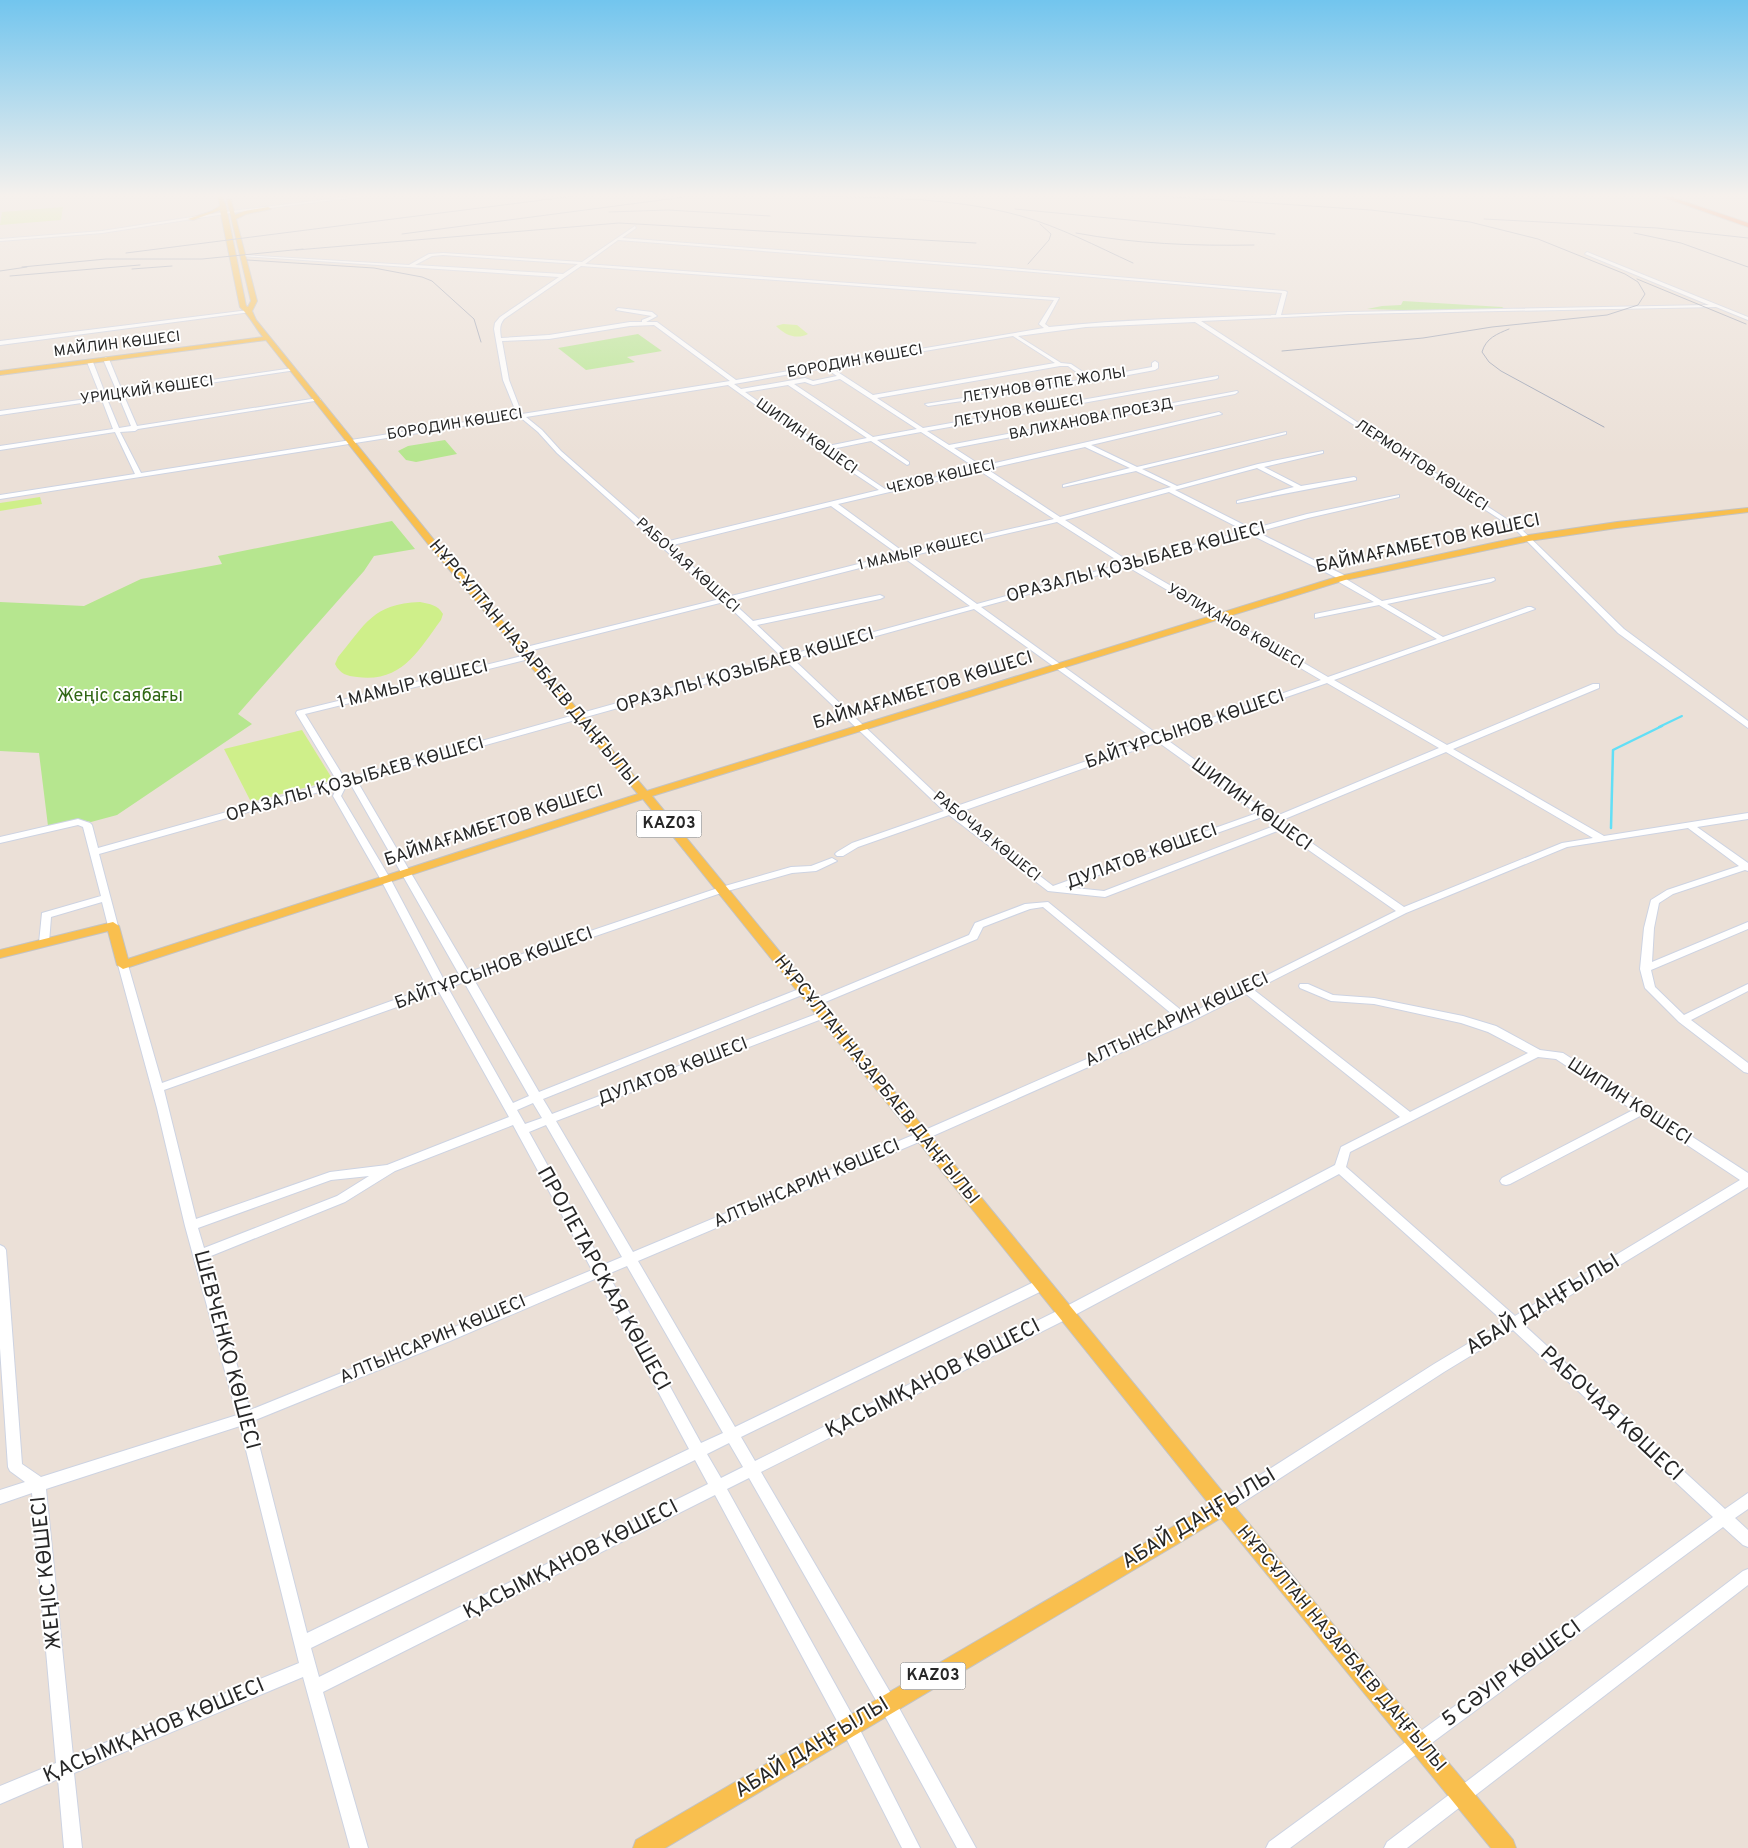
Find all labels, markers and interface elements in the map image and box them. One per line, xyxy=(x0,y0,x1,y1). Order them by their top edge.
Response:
street label: МАЙЛИН КӨШЕСІ xyxy=(52,326,181,362)
street label: БОРОДИН КӨШЕСІ xyxy=(786,341,924,383)
street label: ЛЕТУНОВ ӨТПЕ ЖОЛЫ xyxy=(961,364,1127,408)
street label: УРИЦКИЙ КӨШЕСІ xyxy=(79,370,215,410)
street label: ЛЕТУНОВ КӨШЕСІ xyxy=(951,391,1085,433)
street label: ШИПИН КӨШЕСІ xyxy=(751,395,861,479)
street label: ВАЛИХАНОВА ПРОЕЗД xyxy=(1007,395,1175,445)
street label: БОРОДИН КӨШЕСІ xyxy=(386,405,524,445)
street label: ЛЕРМОНТОВ КӨШЕСІ xyxy=(1351,416,1491,516)
street label: ЧЕХОВ КӨШЕСІ xyxy=(885,456,997,500)
street label: БАЙМАҒАМБЕТОВ КӨШЕСІ xyxy=(1313,507,1542,579)
street label: РАБОЧАЯ КӨШЕСІ xyxy=(631,514,743,618)
street label: ОРАЗАЛЫ ҚОЗЫБАЕВ КӨШЕСІ xyxy=(1004,517,1268,609)
street label: 1 МАМЫР КӨШЕСІ xyxy=(856,528,986,576)
street label: НҰРСҰЛТАН НАЗАРБАЕВ ДАҢҒЫЛЫ xyxy=(423,535,643,791)
street label: УӘЛИХАНОВ КӨШЕСІ xyxy=(1163,580,1307,674)
street label: ОРАЗАЛЫ ҚОЗЫБАЕВ КӨШЕСІ xyxy=(613,623,877,719)
street label: БАЙМАҒАМБЕТОВ КӨШЕСІ xyxy=(810,645,1036,735)
street label: 1 МАМЫР КӨШЕСІ xyxy=(335,655,491,715)
street label: БАЙТҰРСЫНОВ КӨШЕСІ xyxy=(1082,683,1288,775)
park label: Жеңіс саябағы xyxy=(57,685,183,708)
street label: ОРАЗАЛЫ ҚОЗЫБАЕВ КӨШЕСІ xyxy=(223,732,487,828)
street label: ШИПИН КӨШЕСІ xyxy=(1186,753,1316,857)
street label: БАЙМАҒАМБЕТОВ КӨШЕСІ xyxy=(381,778,606,872)
street label: РАБОЧАЯ КӨШЕСІ xyxy=(928,788,1044,886)
road number: KАZ03 xyxy=(636,811,702,838)
street label: ДУЛАТОВ КӨШЕСІ xyxy=(1063,819,1221,895)
street label: БАЙТҰРСЫНОВ КӨШЕСІ xyxy=(391,921,596,1016)
street label: НҰРСҰЛТАН НАЗАРБАЕВ ДАҢҒЫЛЫ xyxy=(768,951,984,1209)
street label: АЛТЫНСАРИН КӨШЕСІ xyxy=(1081,967,1273,1073)
street label: ДУЛАТОВ КӨШЕСІ xyxy=(595,1033,751,1111)
street label: ШИПИН КӨШЕСІ xyxy=(1562,1053,1696,1151)
street label: АЛТЫНСАРИН КӨШЕСІ xyxy=(710,1134,904,1234)
street label: ПРОЛЕТАРСКАЯ КӨШЕСІ xyxy=(530,1162,676,1396)
street label: ШЕВЧЕНКО КӨШЕСІ xyxy=(186,1247,266,1453)
street label: АБАЙ ДАҢҒЫЛЫ xyxy=(1460,1247,1625,1362)
street label: АЛТЫНСАРИН КӨШЕСІ xyxy=(336,1290,530,1390)
street label: ҚАСЫМҚАНОВ КӨШЕСІ xyxy=(821,1313,1045,1445)
street label: РАБОЧАЯ КӨШЕСІ xyxy=(1534,1341,1688,1487)
street label: АБАЙ ДАҢҒЫЛЫ xyxy=(1116,1461,1281,1576)
street label: ҚАСЫМҚАНОВ КӨШЕСІ xyxy=(459,1494,683,1626)
street label: ЖЕҢІС КӨШЕСІ xyxy=(26,1495,68,1651)
street label: НҰРСҰЛТАН НАЗАРБАЕВ ДАҢҒЫЛЫ xyxy=(1231,1521,1451,1777)
street label: 5 СӘУІР КӨШЕСІ xyxy=(1437,1614,1587,1734)
road number: KАZ03 xyxy=(900,1662,966,1690)
street label: ҚАСЫМҚАНОВ КӨШЕСІ xyxy=(39,1672,269,1790)
street label: АБАЙ ДАҢҒЫЛЫ xyxy=(729,1690,894,1805)

